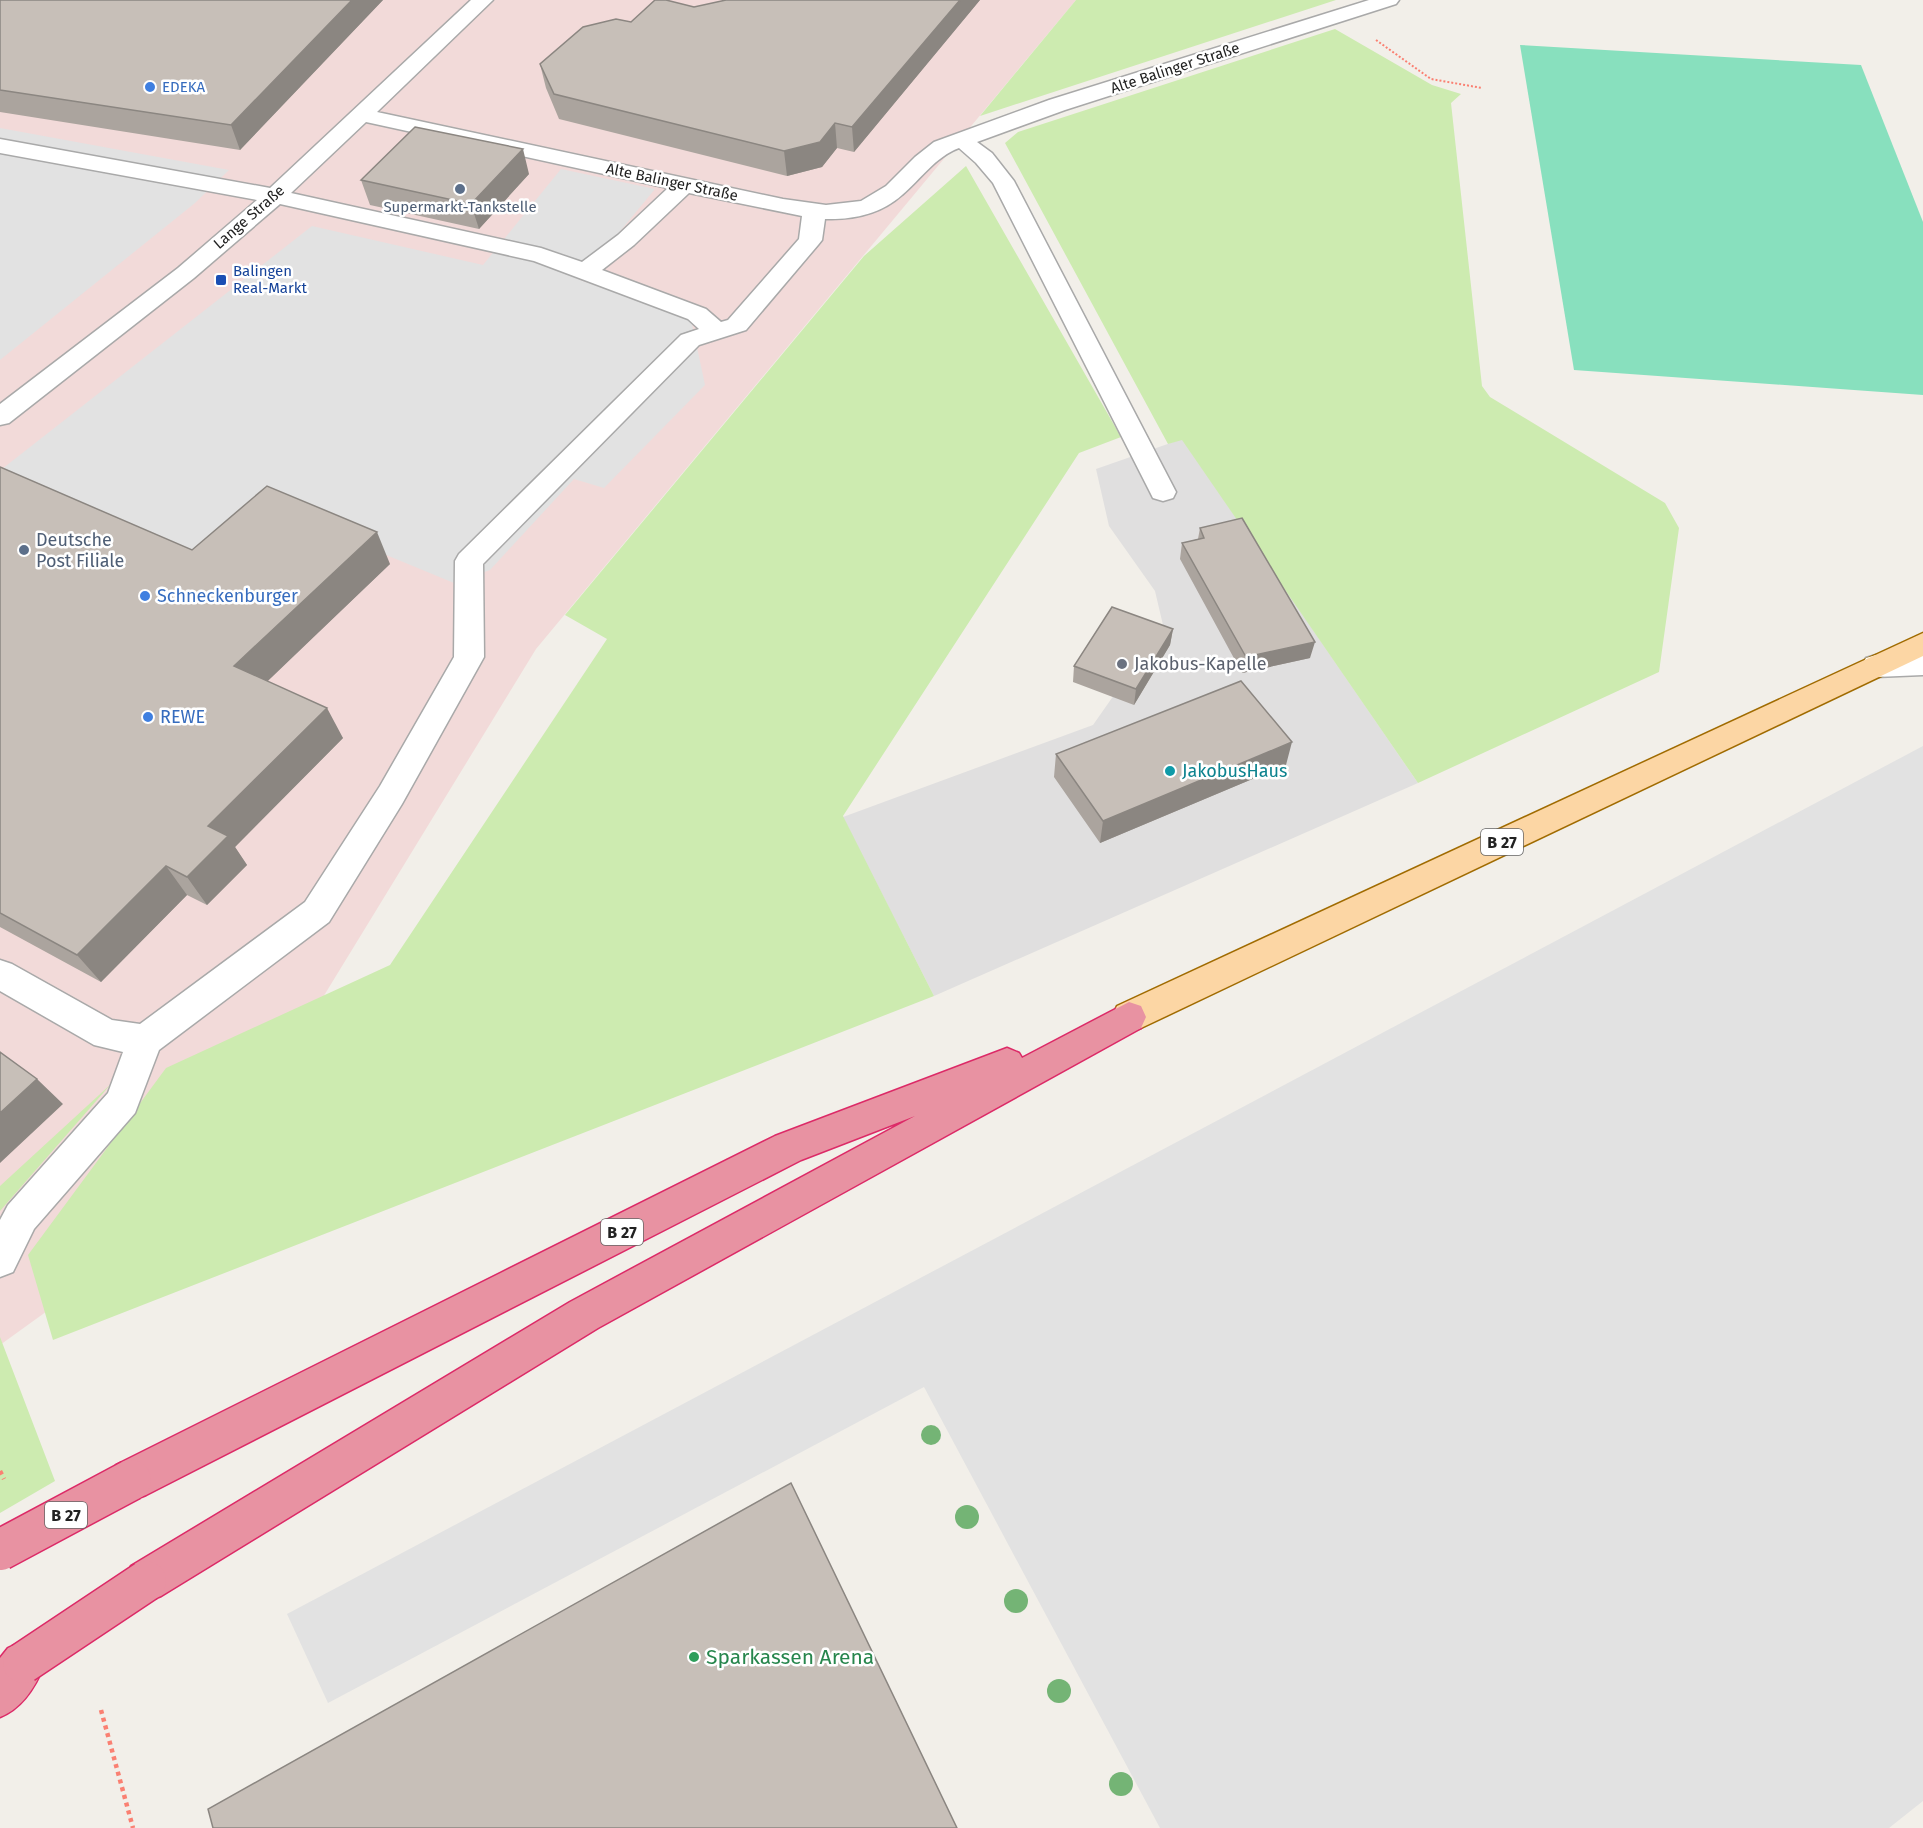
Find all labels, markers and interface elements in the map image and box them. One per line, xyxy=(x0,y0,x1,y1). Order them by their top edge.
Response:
street label: Alte Balinger Straße xyxy=(1108,39,1242,97)
place label: EDEKA xyxy=(162,78,206,96)
marker: EDEKA xyxy=(143,80,157,94)
street label: Alte Balinger Straße xyxy=(604,159,740,205)
street label: Lange Straße xyxy=(210,181,288,253)
marker: Supermarkt-Tankstelle xyxy=(453,182,467,196)
place label: Supermarkt-Tankstelle xyxy=(383,198,537,216)
place label: Balingen Real-Markt xyxy=(233,262,307,297)
marker: Balingen Real-Markt xyxy=(214,273,228,287)
place label: Deutsche Post Filiale xyxy=(36,529,124,572)
marker: Deutsche Post Filiale xyxy=(17,543,31,557)
place label: Schneckenburger xyxy=(157,585,298,607)
marker: Schneckenburger xyxy=(138,589,152,603)
place label: Jakobus-Kapelle xyxy=(1134,653,1267,675)
marker: Jakobus-Kapelle xyxy=(1115,657,1129,671)
place label: REWE xyxy=(160,706,205,728)
marker: REWE xyxy=(141,710,155,724)
place label: JakobusHaus xyxy=(1182,760,1287,782)
marker: JakobusHaus xyxy=(1163,764,1177,778)
road number: B 27 xyxy=(1481,829,1523,855)
road number: B 27 xyxy=(601,1219,643,1245)
road number: B 27 xyxy=(45,1502,87,1528)
place label: Sparkassen Arena xyxy=(706,1644,874,1670)
marker: Sparkassen Arena xyxy=(687,1650,701,1664)

